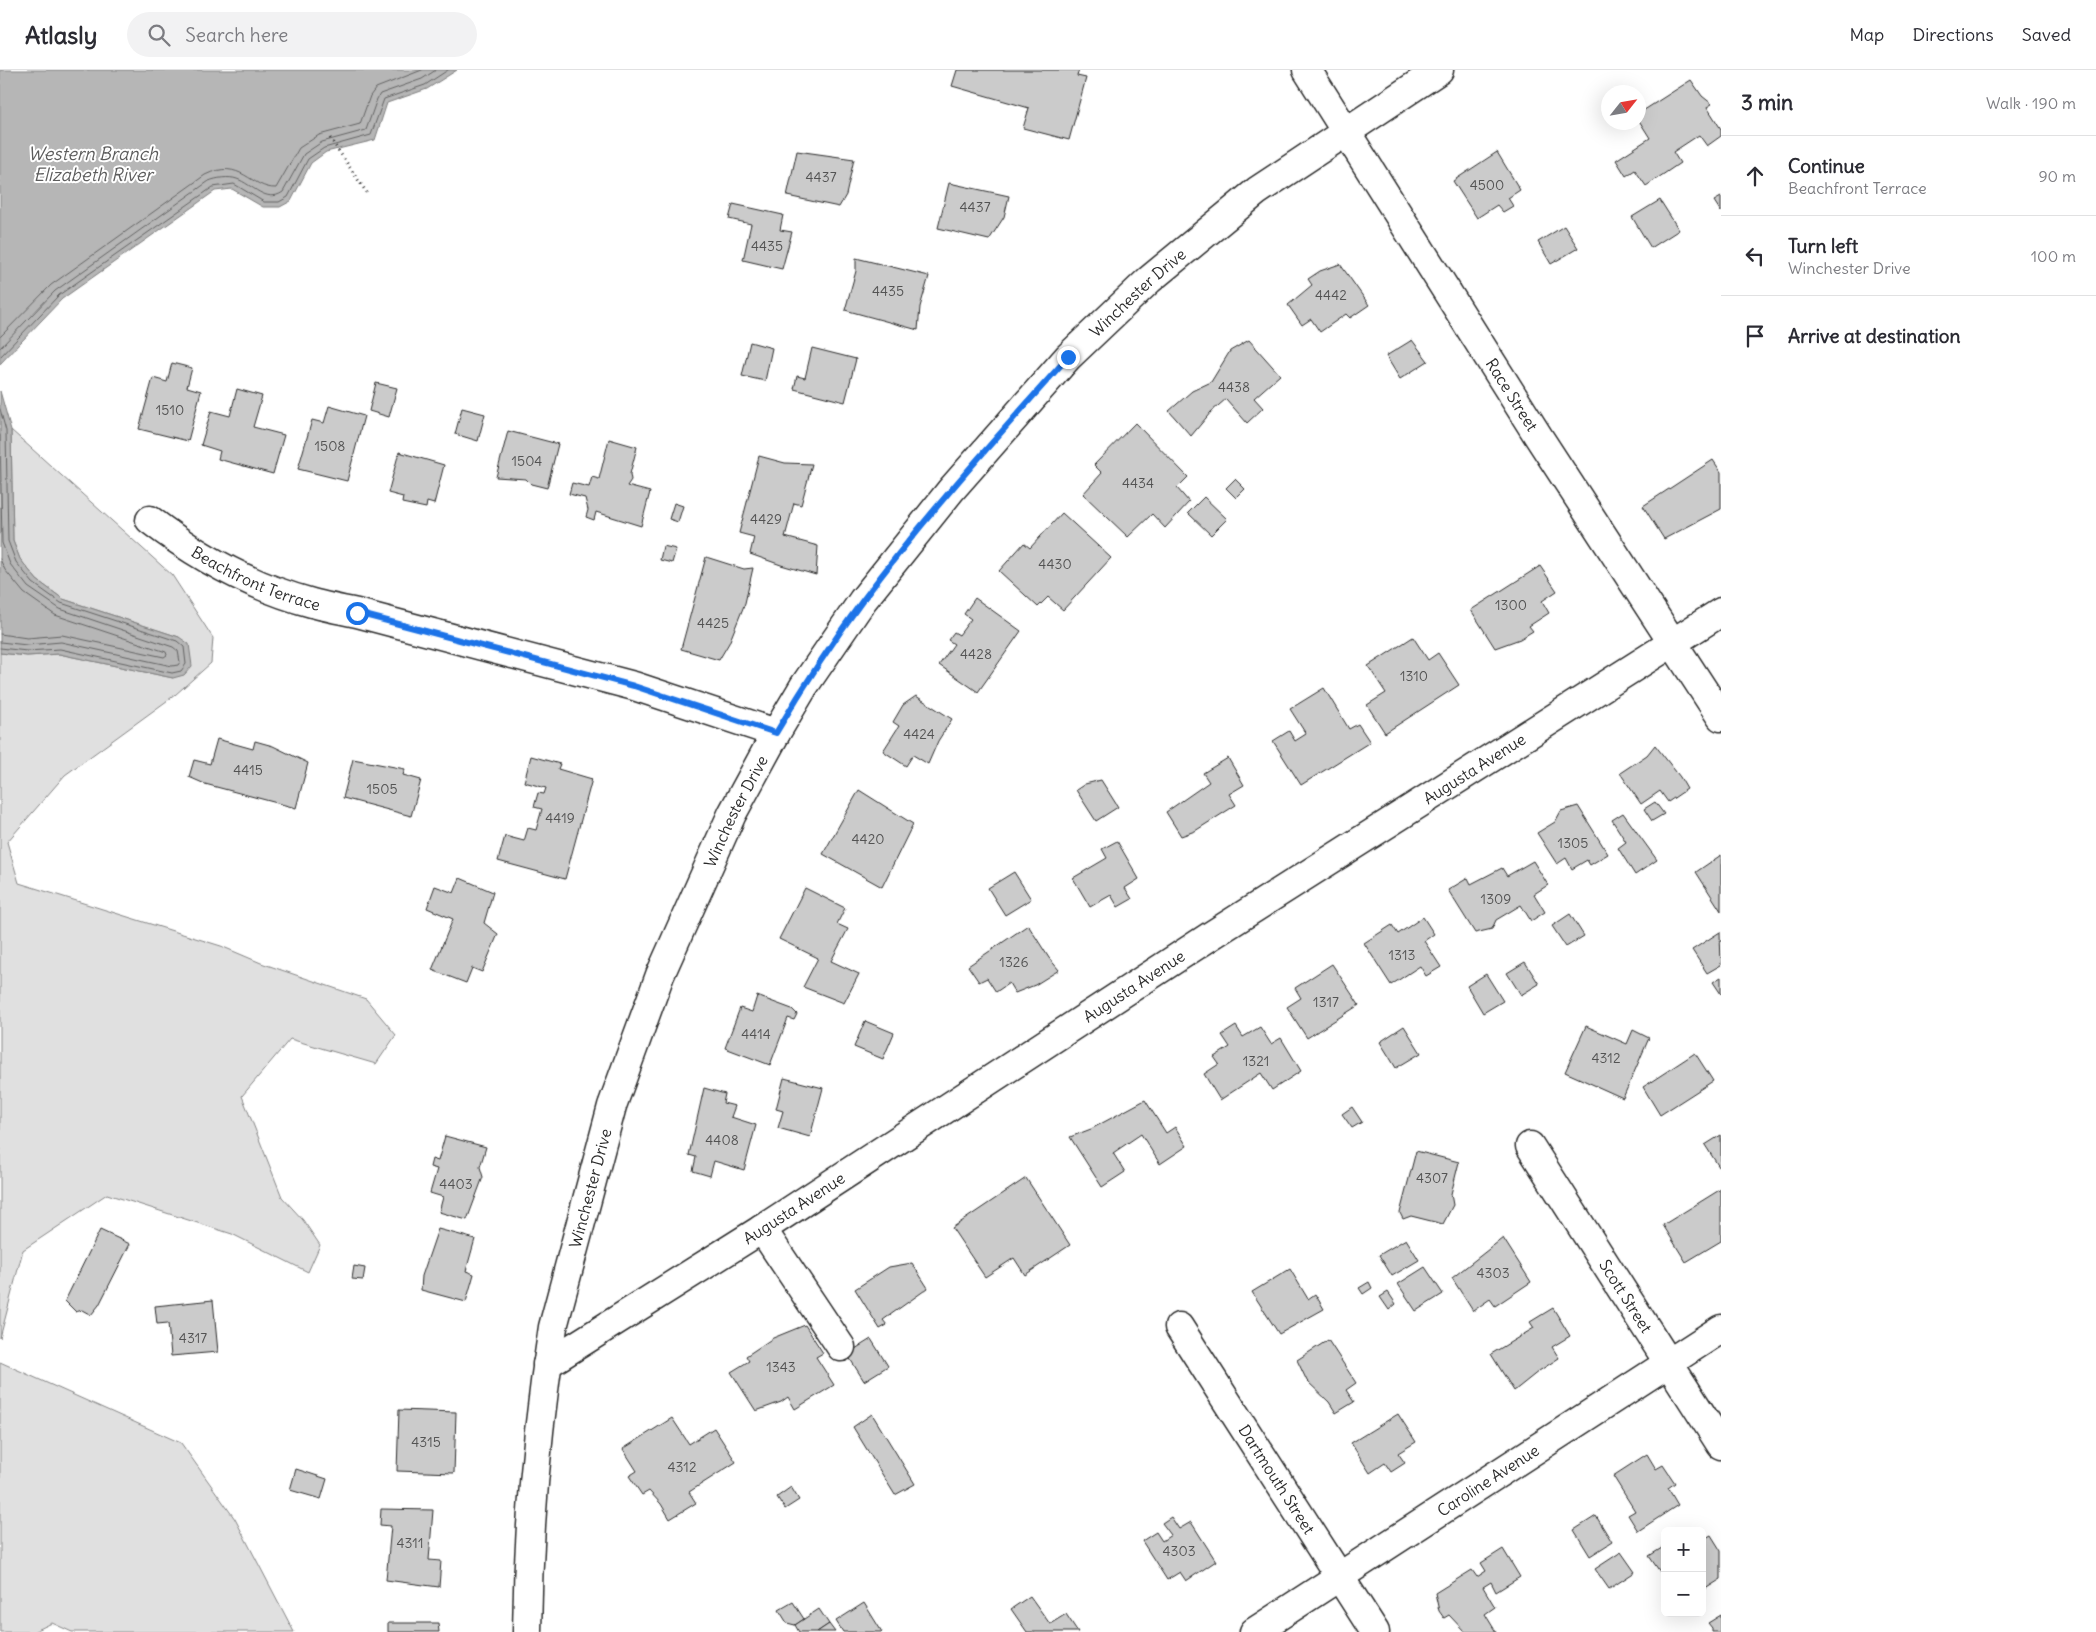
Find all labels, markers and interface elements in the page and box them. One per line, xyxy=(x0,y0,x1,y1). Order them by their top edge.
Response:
search box xyxy=(127,12,477,57)
text: Atlasly xyxy=(25,20,97,50)
icon: search xyxy=(145,21,173,49)
text: Search here xyxy=(185,23,288,47)
text: Map xyxy=(1849,23,1884,46)
text: Directions xyxy=(1912,23,1994,46)
text: Saved xyxy=(2022,23,2071,46)
north arrow xyxy=(1601,85,1646,130)
text: 3 min xyxy=(1741,89,1793,116)
text: Walk · 190 m xyxy=(1986,93,2076,113)
water label: Western Branch Elizabeth River xyxy=(28,142,159,186)
text: Continue xyxy=(1788,154,1865,178)
icon: ahead xyxy=(1741,162,1769,190)
text: 90 m xyxy=(2038,166,2076,186)
house number: 4437 xyxy=(806,168,837,186)
house number: 4500 xyxy=(1470,176,1504,194)
text: Beachfront Terrace xyxy=(1788,178,1927,198)
house number: 4437 xyxy=(960,198,991,216)
text: Turn left xyxy=(1788,234,1858,258)
house number: 4435 xyxy=(751,237,783,255)
icon: left xyxy=(1741,242,1769,270)
street label: Winchester Drive xyxy=(1085,244,1190,341)
text: 100 m xyxy=(2031,246,2076,266)
text: Winchester Drive xyxy=(1788,258,1911,278)
house number: 4435 xyxy=(872,282,904,300)
house number: 4442 xyxy=(1315,286,1347,304)
icon: arrive xyxy=(1741,322,1769,350)
text: Arrive at destination xyxy=(1788,324,1961,348)
route end xyxy=(1057,346,1080,369)
street label: Race Street xyxy=(1482,355,1543,435)
house number: 4438 xyxy=(1218,378,1250,396)
house number: 1510 xyxy=(156,401,184,419)
house number: 1508 xyxy=(315,437,345,455)
house number: 1504 xyxy=(512,452,542,470)
house number: 4434 xyxy=(1122,474,1154,492)
house number: 4429 xyxy=(750,510,782,528)
street label: Beachfront Terrace xyxy=(188,542,322,615)
house number: 4430 xyxy=(1038,555,1072,573)
house number: 1300 xyxy=(1495,596,1527,614)
route start xyxy=(346,602,369,625)
house number: 4425 xyxy=(697,614,729,632)
house number: 4428 xyxy=(960,645,992,663)
house number: 1310 xyxy=(1400,667,1428,685)
house number: 4424 xyxy=(903,725,935,743)
street label: Augusta Avenue xyxy=(1419,729,1529,808)
street label: Winchester Drive xyxy=(699,752,772,870)
house number: 4415 xyxy=(233,761,263,779)
house number: 1505 xyxy=(367,780,397,798)
house number: 4419 xyxy=(545,809,575,827)
house number: 4420 xyxy=(851,830,885,848)
house number: 1305 xyxy=(1558,834,1588,852)
house number: 1309 xyxy=(1481,890,1511,908)
street label: Augusta Avenue xyxy=(1079,946,1188,1026)
house number: 1313 xyxy=(1389,946,1415,964)
house number: 1326 xyxy=(999,953,1029,971)
house number: 1317 xyxy=(1313,993,1339,1011)
house number: 4414 xyxy=(741,1025,771,1043)
house number: 4312 xyxy=(1591,1049,1621,1067)
house number: 1321 xyxy=(1243,1052,1269,1070)
street label: Winchester Drive xyxy=(565,1126,616,1250)
house number: 4408 xyxy=(705,1131,739,1149)
street label: Augusta Avenue xyxy=(739,1168,848,1248)
house number: 4307 xyxy=(1416,1169,1448,1187)
house number: 4403 xyxy=(439,1175,473,1193)
street label: Scott Street xyxy=(1595,1256,1657,1337)
house number: 4303 xyxy=(1476,1264,1510,1282)
house number: 4317 xyxy=(179,1329,207,1347)
house number: 1343 xyxy=(766,1358,796,1376)
street label: Dartmouth Street xyxy=(1234,1421,1320,1538)
house number: 4315 xyxy=(411,1433,441,1451)
street label: Caroline Avenue xyxy=(1433,1440,1543,1521)
house number: 4312 xyxy=(667,1458,697,1476)
map controls xyxy=(1661,1527,1706,1617)
button: + xyxy=(1661,1527,1706,1572)
house number: 4311 xyxy=(396,1534,424,1552)
house number: 4303 xyxy=(1162,1542,1196,1560)
button: − xyxy=(1661,1572,1706,1617)

